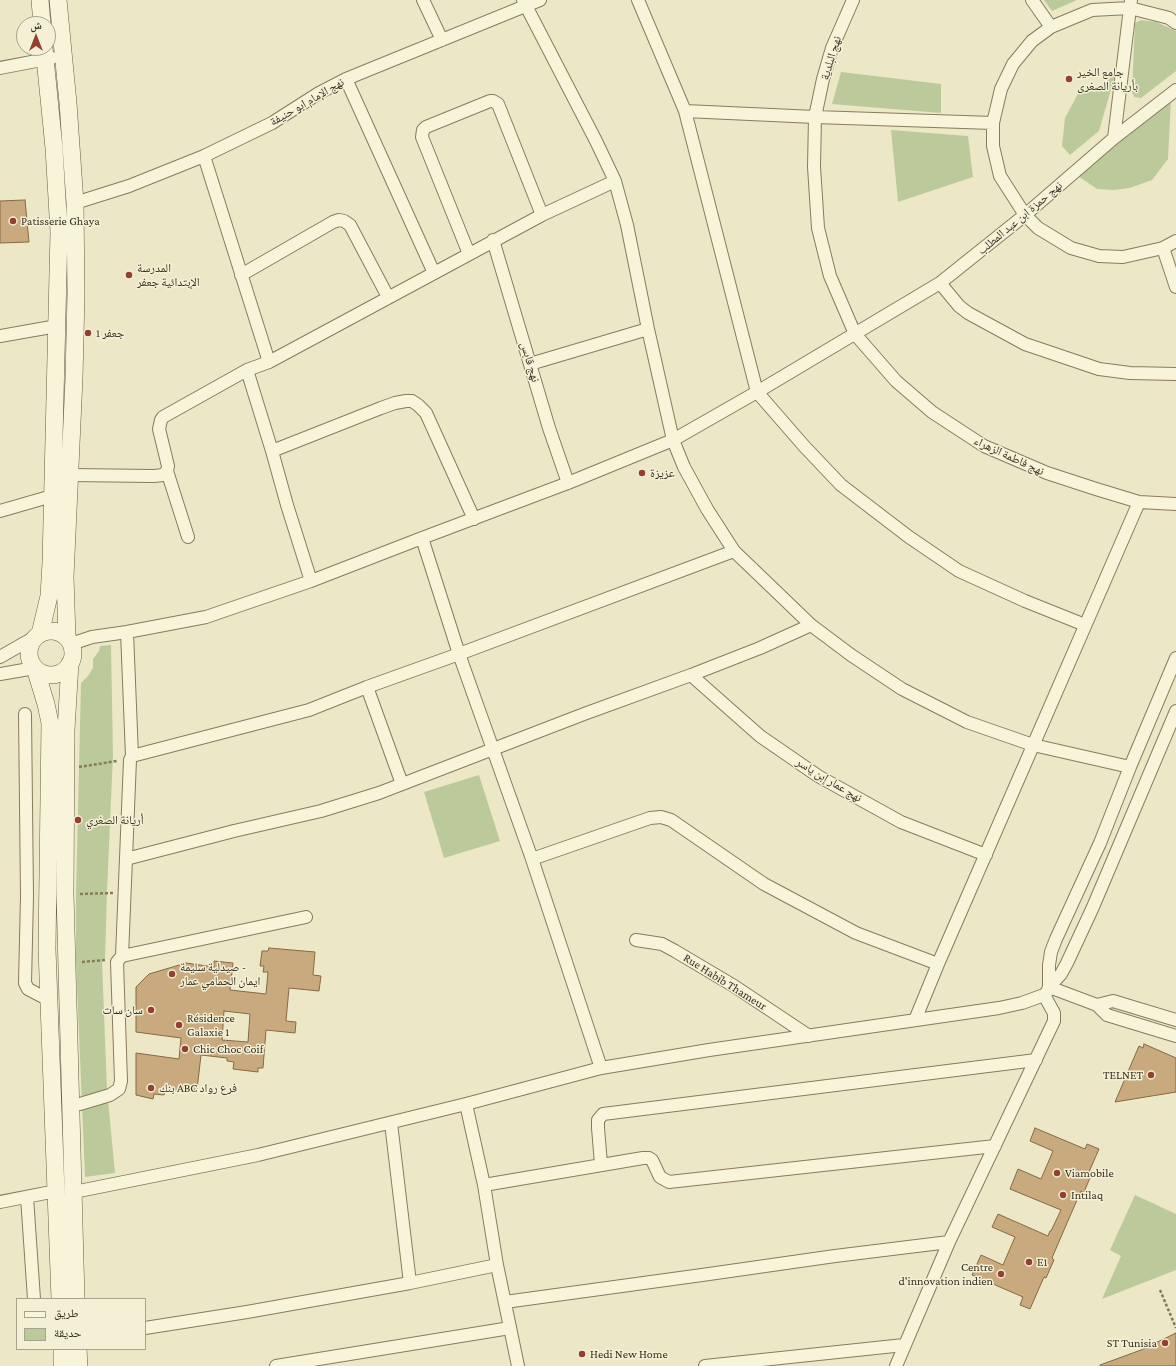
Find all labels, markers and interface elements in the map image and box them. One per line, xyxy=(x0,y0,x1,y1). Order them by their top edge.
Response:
north arrow xyxy=(16,16,56,56)
text: ش xyxy=(30,19,42,31)
street label: نهج البلدية xyxy=(818,34,844,82)
place label: جامع الخير بأريانة الصغرى xyxy=(1077,65,1138,93)
marker: جامع الخير بأريانة الصغرى xyxy=(1064,74,1074,84)
street label: نهج الإمام ابو حنيفة xyxy=(267,75,347,129)
street label: نهج حمزة ابن عبد المطلب xyxy=(975,178,1065,258)
place label: Patisserie Ghaya xyxy=(21,214,100,228)
marker: Patisserie Ghaya xyxy=(8,216,18,226)
place label: المدرسة الإبتدائية جعفر xyxy=(137,261,200,289)
marker: المدرسة الإبتدائية جعفر xyxy=(124,270,134,280)
place label: جعفر 1 xyxy=(96,326,124,340)
marker: جعفر 1 xyxy=(83,328,93,338)
street label: نهج قابس xyxy=(517,340,543,384)
street label: نهج فاطمة الزهراء xyxy=(972,433,1046,479)
place label: عزيزة xyxy=(650,466,675,480)
marker: عزيزة xyxy=(637,468,647,478)
street label: نهج عمار إبن ياسر xyxy=(793,755,865,805)
place label: أريانة الصغري xyxy=(86,813,144,827)
marker: أريانة الصغري xyxy=(73,815,83,825)
street label: Rue Habib Thameur xyxy=(681,951,769,1013)
place label: صيدلية سليمة - ايمان الحمامي عمار xyxy=(180,960,260,988)
marker: صيدلية سليمة - ايمان الحمامي عمار xyxy=(167,969,177,979)
place label: سان سات xyxy=(103,1003,143,1017)
marker: سان سات xyxy=(146,1005,156,1015)
place label: Résidence Galaxie 1 xyxy=(187,1011,235,1039)
marker: Résidence Galaxie 1 xyxy=(174,1020,184,1030)
place label: Chic Choc Coif xyxy=(193,1042,263,1056)
marker: Chic Choc Coif xyxy=(180,1044,190,1054)
place label: TELNET xyxy=(1103,1068,1143,1082)
marker: TELNET xyxy=(1146,1070,1156,1080)
place label: بنك ABC فرع رواد xyxy=(159,1081,237,1095)
marker: بنك ABC فرع رواد xyxy=(146,1083,156,1093)
place label: Viamobile xyxy=(1065,1166,1114,1180)
marker: Viamobile xyxy=(1052,1168,1062,1178)
place label: Intilaq xyxy=(1071,1188,1103,1202)
marker: Intilaq xyxy=(1058,1190,1068,1200)
place label: E1 xyxy=(1037,1255,1048,1269)
marker: E1 xyxy=(1024,1257,1034,1267)
place label: Centre d'innovation indien xyxy=(898,1260,993,1288)
marker: Centre d'innovation indien xyxy=(996,1269,1006,1279)
legend xyxy=(16,1298,146,1350)
text: طريق xyxy=(54,1306,79,1320)
text: حديقة xyxy=(54,1326,82,1340)
place label: ST Tunisia xyxy=(1107,1336,1157,1350)
marker: ST Tunisia xyxy=(1160,1338,1170,1348)
place label: Hedi New Home xyxy=(590,1347,668,1361)
marker: Hedi New Home xyxy=(577,1349,587,1359)

